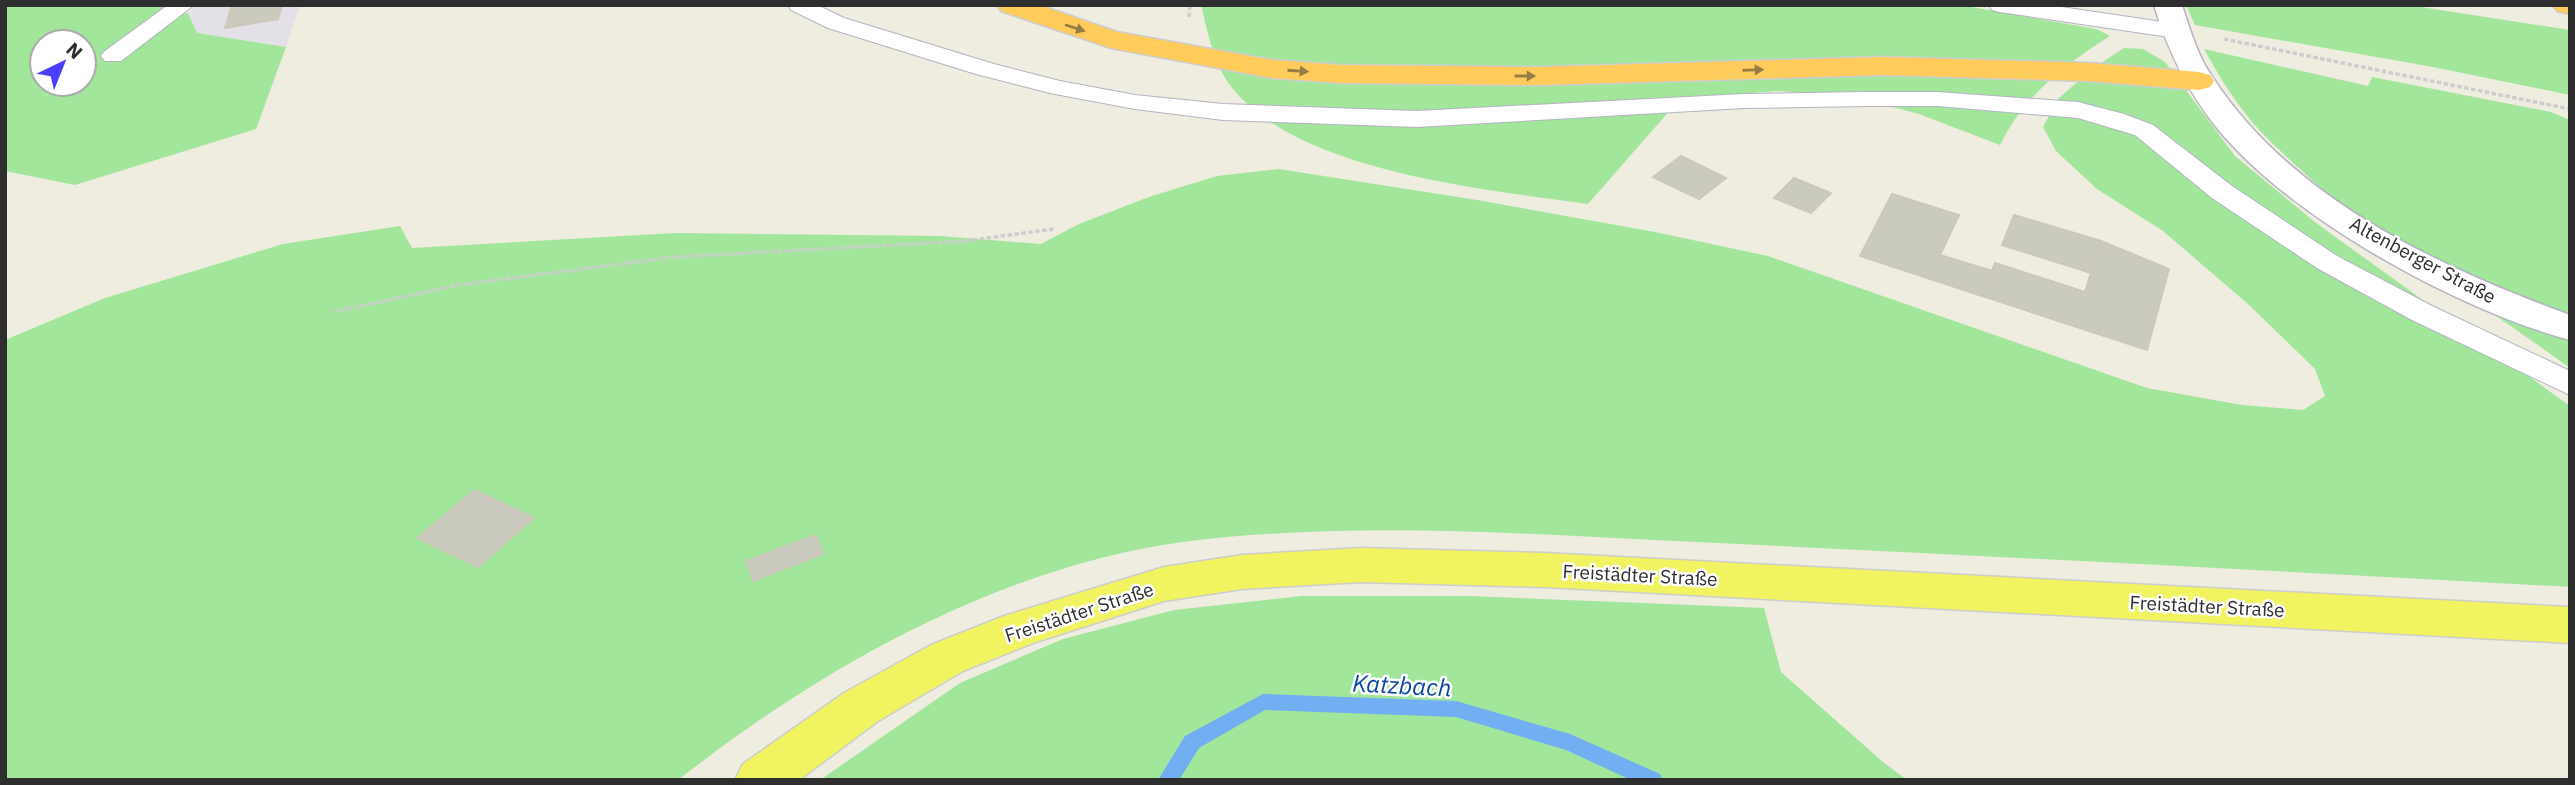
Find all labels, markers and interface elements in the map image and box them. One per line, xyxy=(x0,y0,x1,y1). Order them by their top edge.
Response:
one-way arrow xyxy=(1065,23,1086,34)
north arrow xyxy=(28,28,98,98)
text: N xyxy=(61,37,88,64)
one-way arrow xyxy=(1742,64,1764,75)
one-way arrow xyxy=(1287,66,1309,77)
one-way arrow xyxy=(1515,70,1537,82)
street label: Altenberger Straße xyxy=(2346,211,2500,309)
street label: Freistädter Straße xyxy=(1562,559,1718,591)
street label: Freistädter Straße xyxy=(1002,577,1156,647)
street label: Freistädter Straße xyxy=(2129,590,2285,622)
water label: Katzbach xyxy=(1352,666,1452,704)

